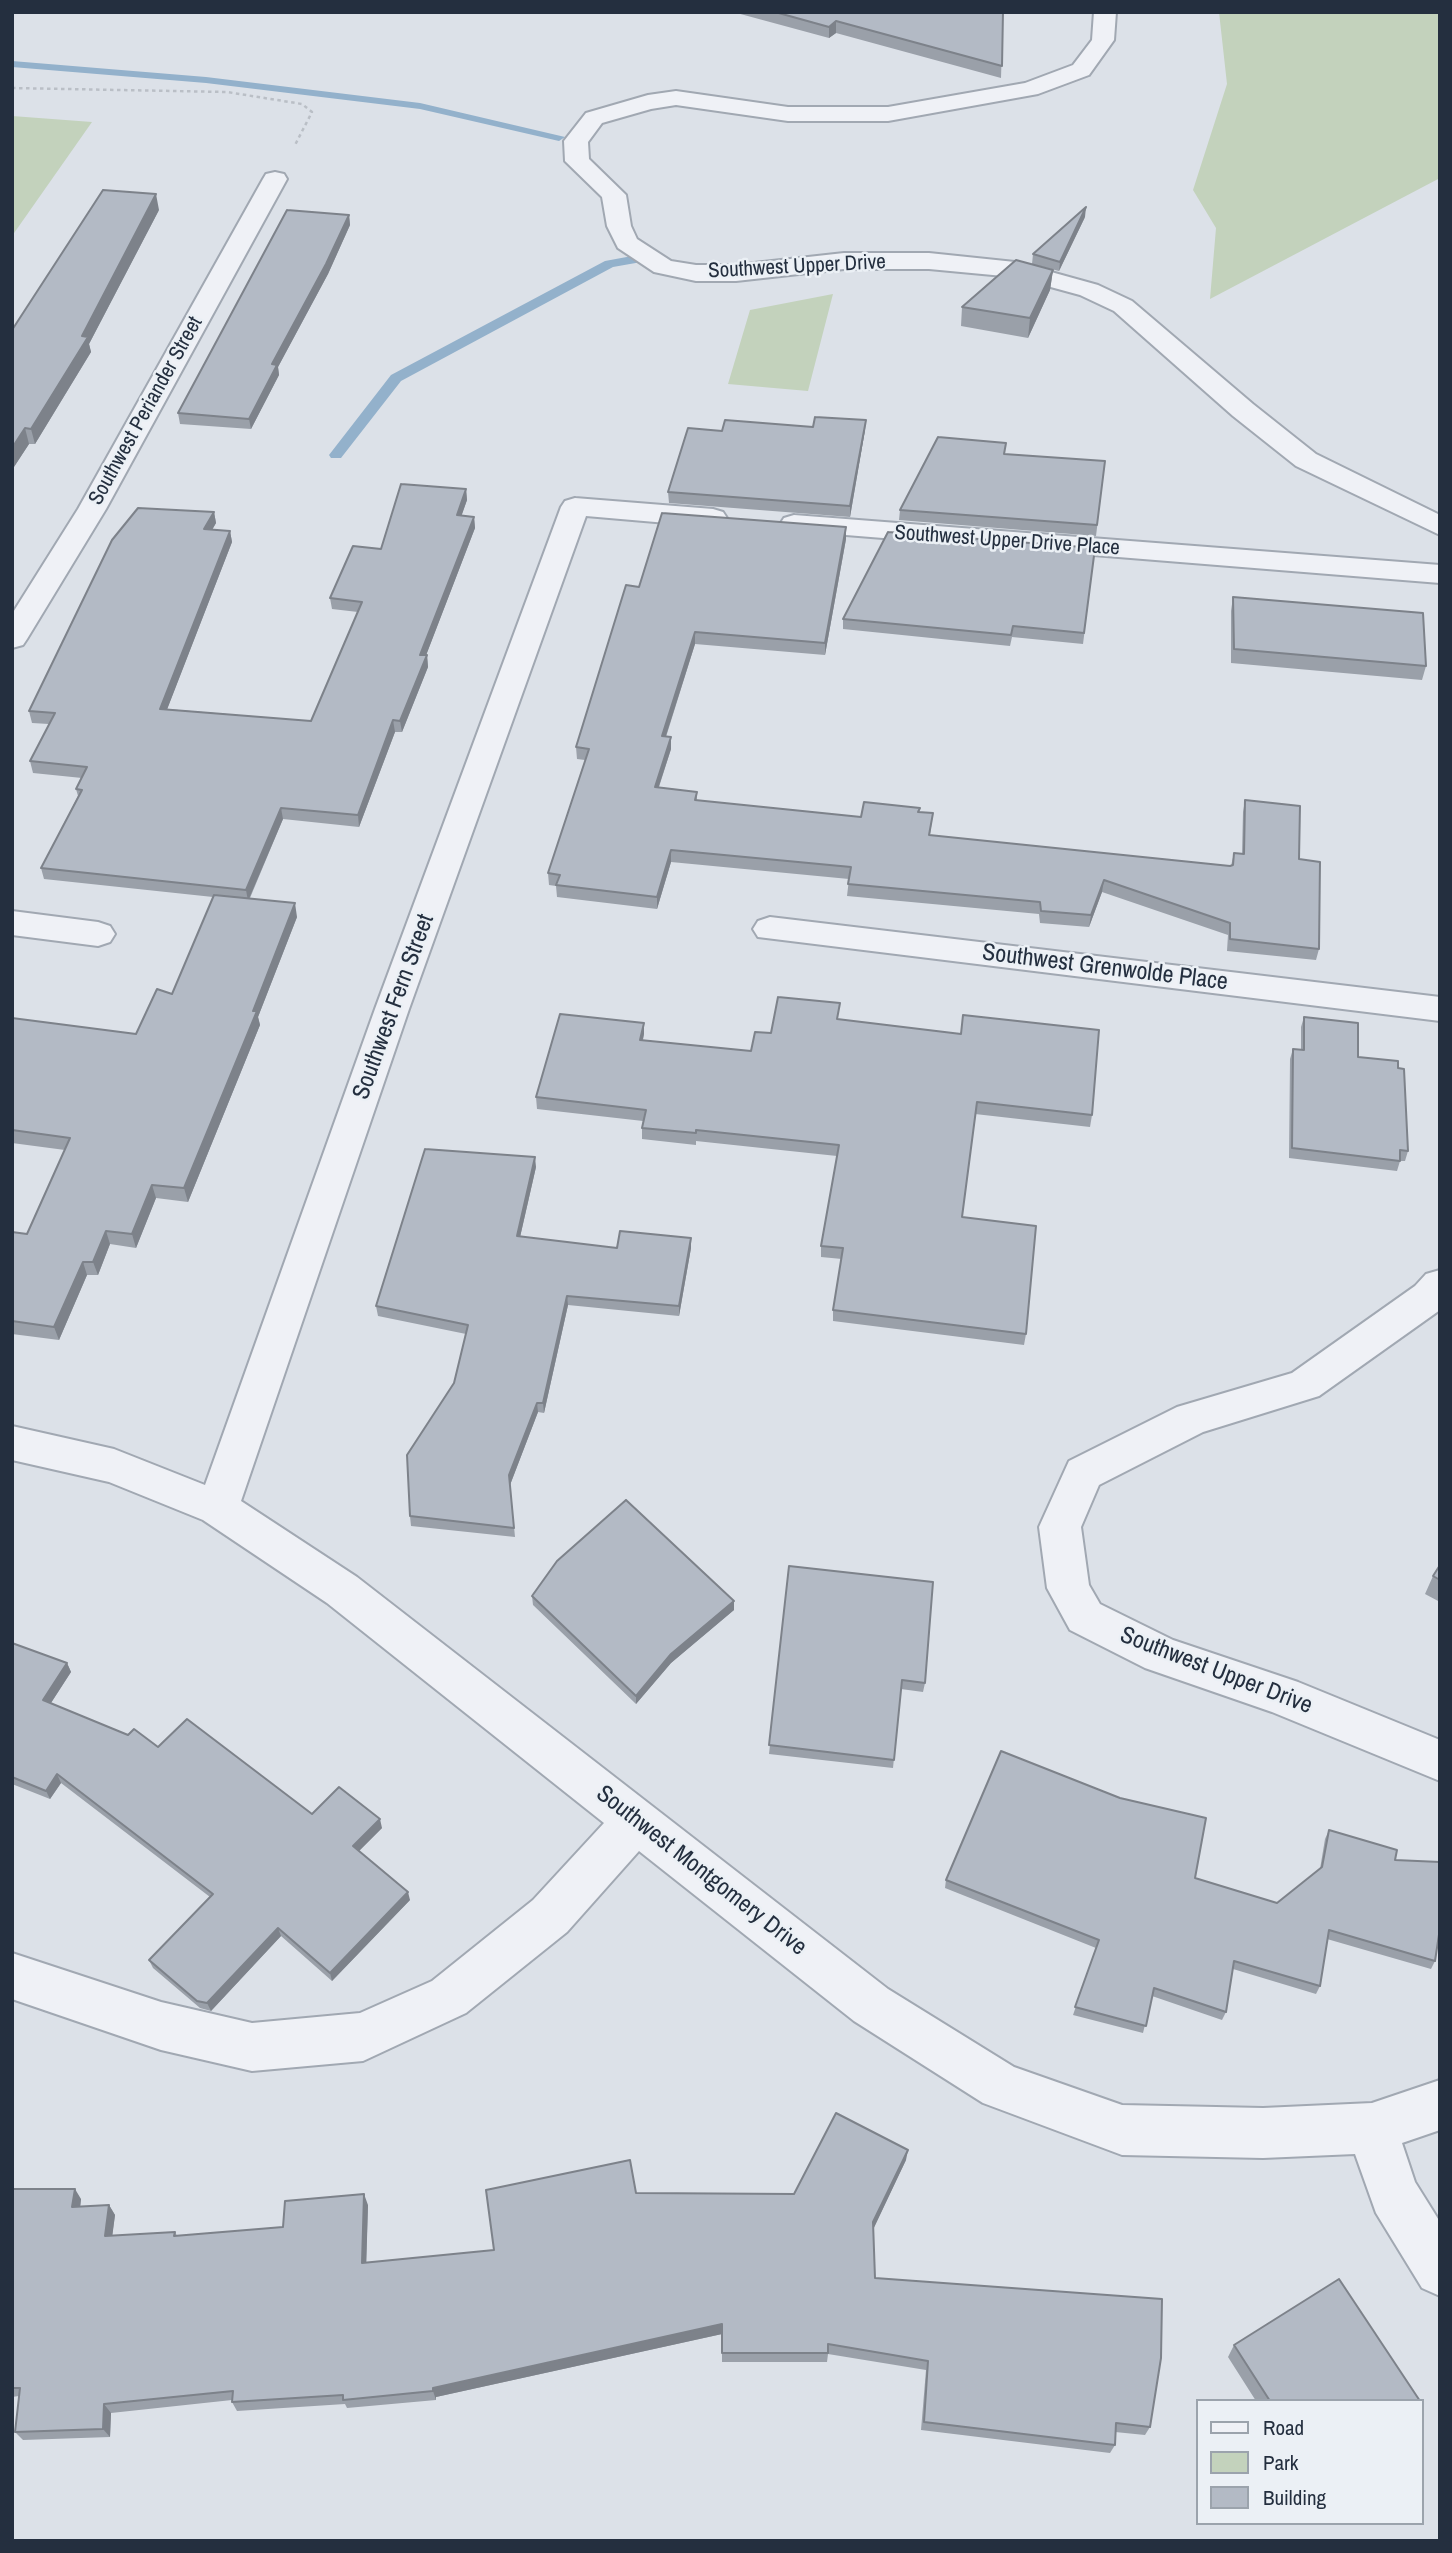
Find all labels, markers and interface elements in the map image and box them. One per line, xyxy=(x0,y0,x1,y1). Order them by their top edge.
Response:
street label: Southwest Upper Drive xyxy=(707,250,887,284)
street label: Southwest Periander Street xyxy=(84,312,208,510)
street label: Southwest Upper Drive Place xyxy=(893,521,1121,561)
street label: Southwest Fern Street xyxy=(347,911,441,1103)
street label: Southwest Grenwolde Place xyxy=(981,939,1229,997)
street label: Southwest Upper Drive xyxy=(1116,1621,1316,1721)
street label: Southwest Montgomery Drive xyxy=(590,1780,812,1962)
legend xyxy=(1196,2399,1424,2525)
text: Road xyxy=(1263,2413,1304,2442)
text: Park xyxy=(1263,2448,1298,2477)
text: Building xyxy=(1263,2483,1326,2512)

